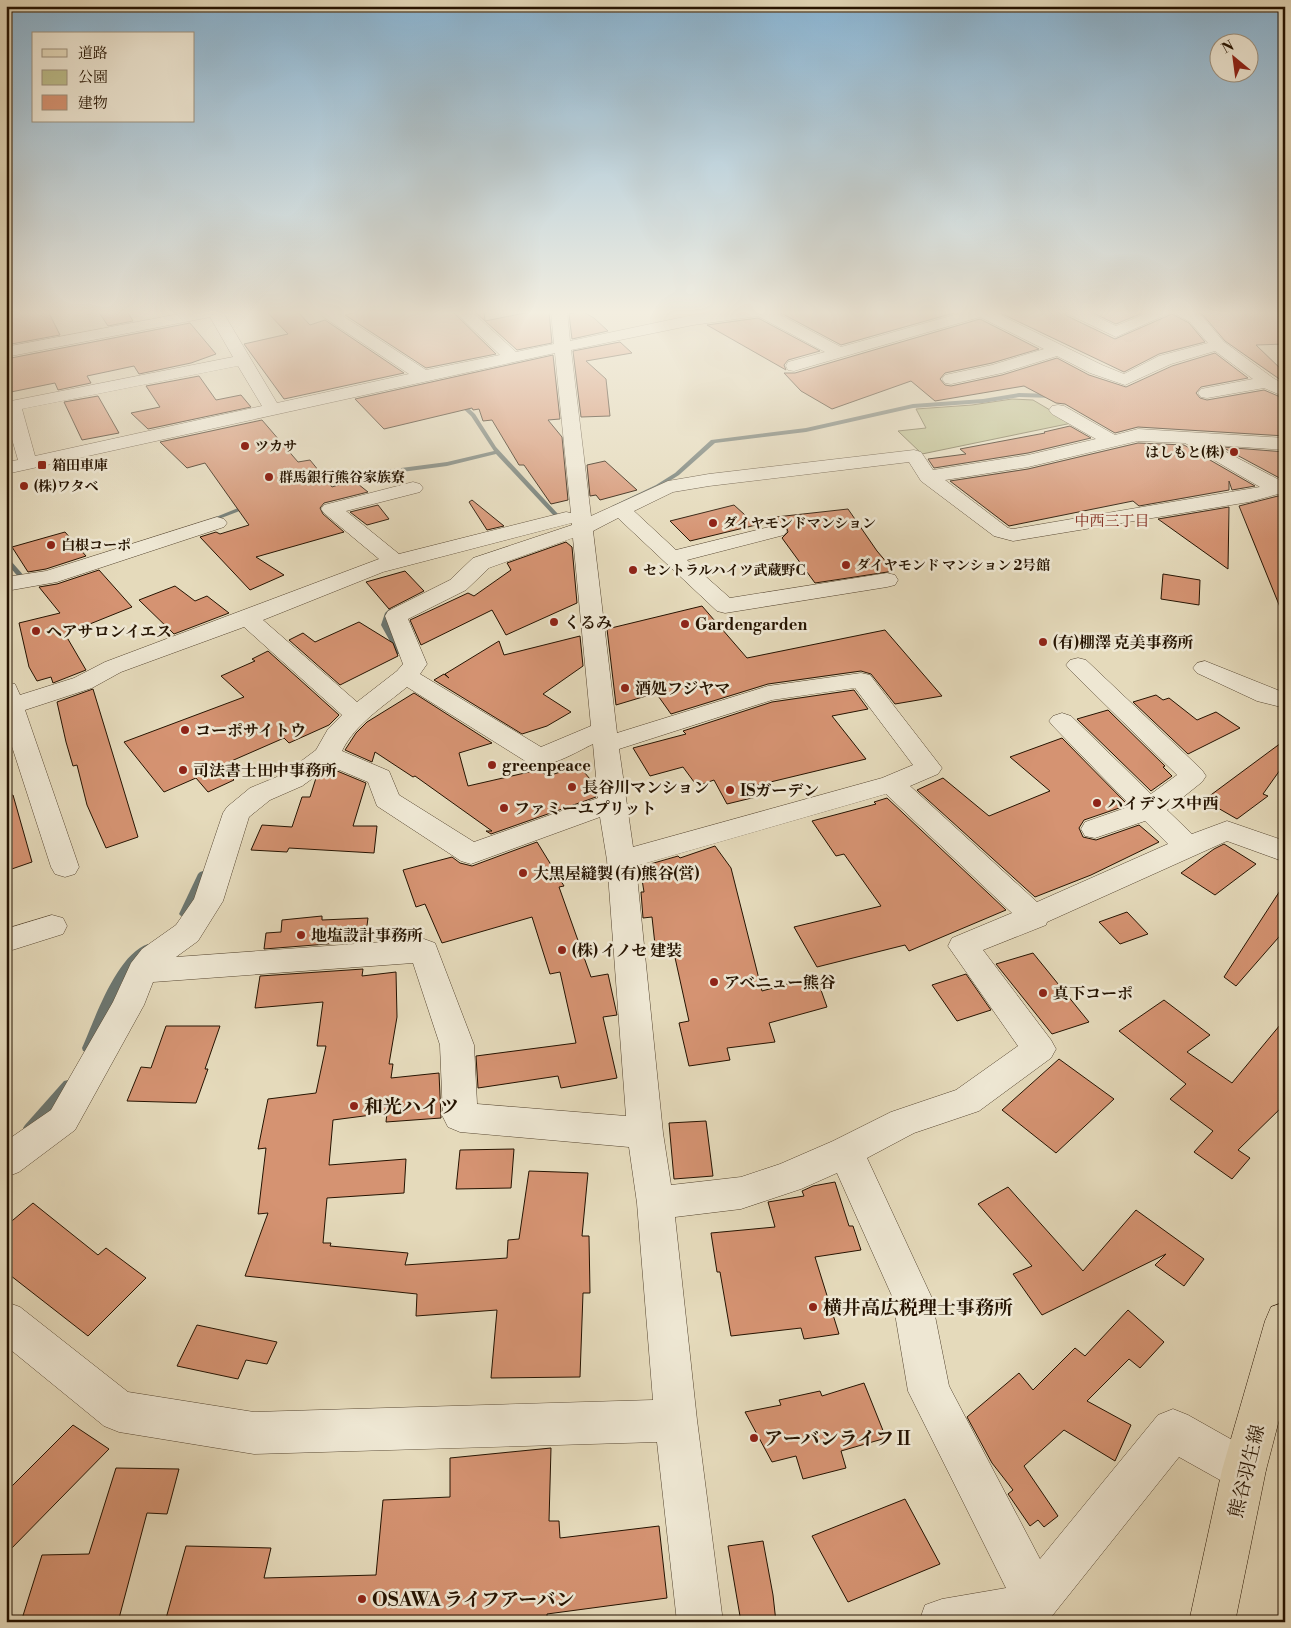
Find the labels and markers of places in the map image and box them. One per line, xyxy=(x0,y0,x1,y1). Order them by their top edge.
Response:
place label: ツカサ xyxy=(255,438,297,456)
marker: ツカサ xyxy=(239,440,251,452)
place label: はしもと(株) xyxy=(1145,444,1224,462)
marker: はしもと(株) xyxy=(1228,446,1240,458)
place label: 箱田車庫 xyxy=(52,457,108,475)
marker: 箱田車庫 xyxy=(36,459,48,471)
place label: 群馬銀行熊谷家族寮 xyxy=(279,469,405,487)
marker: 群馬銀行熊谷家族寮 xyxy=(263,471,275,483)
place label: (株)ワタベ xyxy=(34,478,99,496)
marker: (株)ワタベ xyxy=(18,480,30,492)
place label: ダイヤモンドマンション xyxy=(723,515,876,533)
marker: ダイヤモンドマンション xyxy=(707,517,719,529)
place label: 白根コーポ xyxy=(61,537,131,555)
marker: 白根コーポ xyxy=(45,539,57,551)
place label: ダイヤモンド マンション 2号館 xyxy=(856,557,1050,575)
marker: ダイヤモンド マンション 2号館 xyxy=(840,559,852,571)
place label: セントラルハイツ武蔵野C xyxy=(643,562,806,580)
marker: セントラルハイツ武蔵野C xyxy=(627,564,639,576)
place label: くるみ xyxy=(564,613,612,633)
place label: Gardengarden xyxy=(695,615,807,635)
marker: くるみ xyxy=(548,616,560,628)
marker: Gardengarden xyxy=(679,618,691,630)
place label: ヘアサロンイエス xyxy=(46,622,172,642)
marker: ヘアサロンイエス xyxy=(30,625,42,637)
place label: (有)棚澤 克美事務所 xyxy=(1053,633,1193,653)
marker: (有)棚澤 克美事務所 xyxy=(1037,636,1049,648)
place label: 酒処フジヤマ xyxy=(635,679,730,699)
marker: 酒処フジヤマ xyxy=(619,682,631,694)
place label: コーポサイトウ xyxy=(195,721,306,741)
marker: コーポサイトウ xyxy=(179,724,191,736)
place label: greenpeace xyxy=(502,756,591,776)
marker: greenpeace xyxy=(486,759,498,771)
place label: 司法書士田中事務所 xyxy=(193,761,337,781)
marker: 司法書士田中事務所 xyxy=(177,764,189,776)
place label: 長谷川マンション xyxy=(582,778,709,798)
marker: 長谷川マンション xyxy=(566,781,578,793)
place label: ISガーデン xyxy=(740,781,819,801)
marker: ISガーデン xyxy=(724,784,736,796)
place label: ハイデンス中西 xyxy=(1107,794,1218,814)
marker: ハイデンス中西 xyxy=(1091,797,1103,809)
place label: ファミーユプリット xyxy=(514,799,656,819)
marker: ファミーユプリット xyxy=(498,802,510,814)
place label: 大黒屋縫製 (有)熊谷(営) xyxy=(533,864,699,884)
marker: 大黒屋縫製 (有)熊谷(営) xyxy=(517,867,529,879)
place label: 地塩設計事務所 xyxy=(311,926,423,946)
marker: 地塩設計事務所 xyxy=(295,929,307,941)
place label: (株) イノセ 建装 xyxy=(572,941,682,961)
marker: (株) イノセ 建装 xyxy=(556,944,568,956)
place label: アベニュー熊谷 xyxy=(724,973,835,993)
marker: アベニュー熊谷 xyxy=(708,976,720,988)
place label: 真下コーポ xyxy=(1053,984,1133,1004)
marker: 真下コーポ xyxy=(1037,987,1049,999)
place label: 和光ハイツ xyxy=(364,1095,459,1119)
marker: 和光ハイツ xyxy=(348,1100,360,1112)
place label: 横井高広税理士事務所 xyxy=(823,1296,1013,1320)
marker: 横井高広税理士事務所 xyxy=(807,1301,819,1313)
place label: アーバンライフⅡ xyxy=(764,1427,913,1451)
marker: アーバンライフⅡ xyxy=(748,1432,760,1444)
place label: OSAWA ライフアーバン xyxy=(372,1588,574,1612)
marker: OSAWA ライフアーバン xyxy=(356,1593,368,1605)

